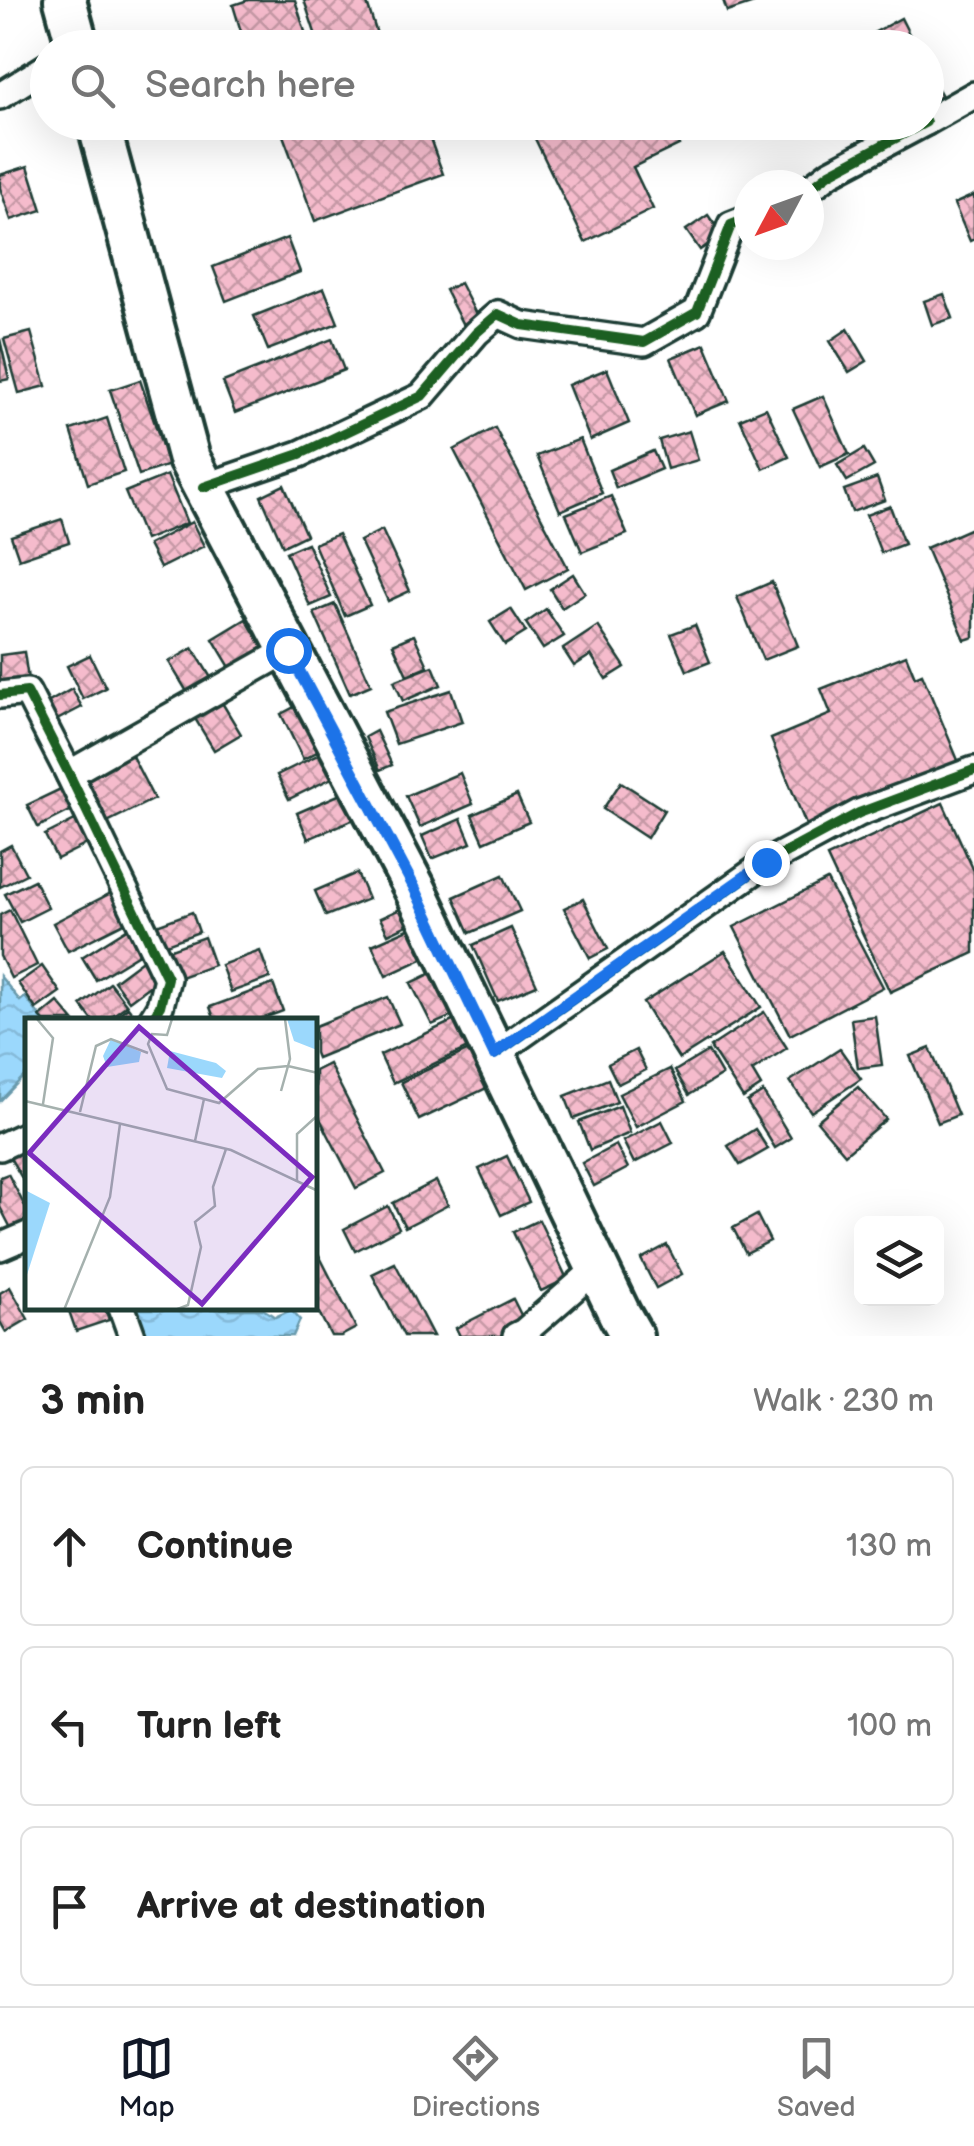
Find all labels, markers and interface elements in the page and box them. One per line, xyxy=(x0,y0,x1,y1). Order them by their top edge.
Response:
search box xyxy=(30,30,944,140)
icon: search xyxy=(65,58,120,113)
text: Search here xyxy=(145,63,356,108)
north arrow xyxy=(734,170,824,260)
route start xyxy=(266,628,312,674)
route end xyxy=(744,840,790,886)
inset map xyxy=(25,1018,318,1311)
map controls xyxy=(854,1216,944,1306)
button: layers xyxy=(854,1216,944,1306)
text: 3 min xyxy=(40,1376,145,1427)
text: Walk · 230 m xyxy=(753,1382,934,1421)
icon: ahead xyxy=(42,1519,97,1574)
text: Continue xyxy=(137,1524,293,1569)
text: 130 m xyxy=(846,1527,932,1566)
icon: left xyxy=(42,1699,97,1754)
text: Turn left xyxy=(137,1704,281,1749)
text: 100 m xyxy=(847,1707,932,1746)
icon: arrive xyxy=(42,1879,97,1934)
text: Arrive at destination xyxy=(137,1884,486,1929)
tab: Map xyxy=(118,2031,175,2124)
tab: Directions xyxy=(411,2031,540,2124)
tab: Saved xyxy=(777,2031,856,2124)

